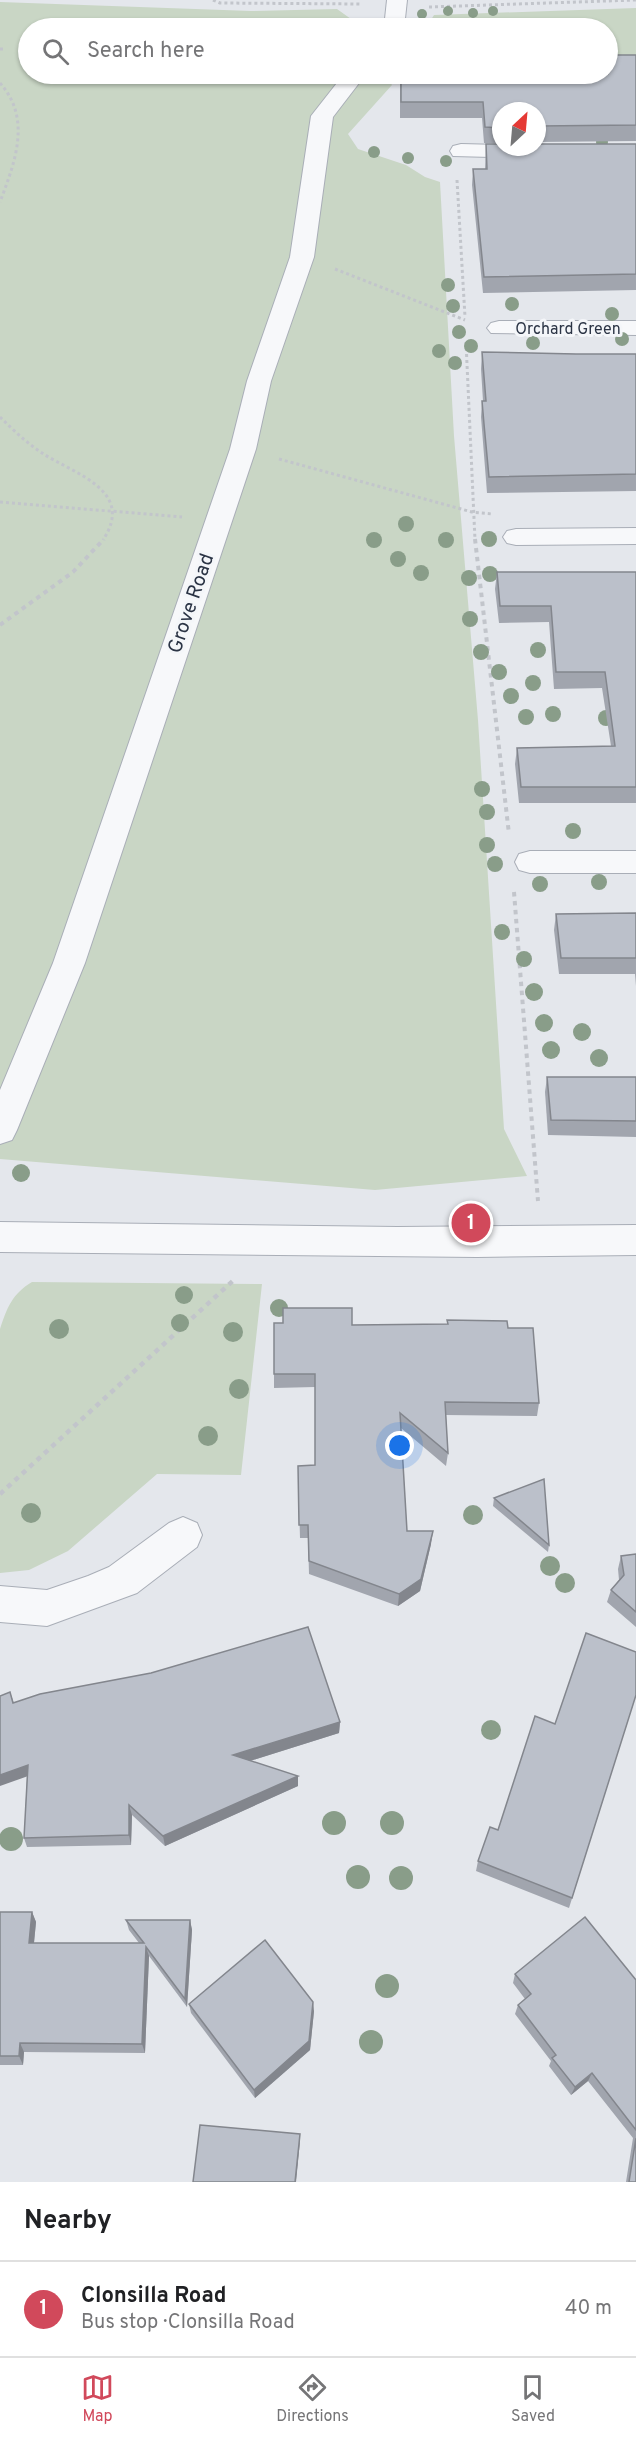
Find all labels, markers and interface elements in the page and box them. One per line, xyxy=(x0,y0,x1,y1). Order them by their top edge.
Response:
search box xyxy=(18,18,618,84)
icon: search xyxy=(39,35,72,68)
text: Search here xyxy=(87,38,205,65)
north arrow xyxy=(492,102,546,156)
street label: Orchard Green xyxy=(515,320,621,340)
street label: Grove Road xyxy=(163,550,221,657)
pin: 1 xyxy=(452,1200,490,1246)
your location xyxy=(385,1431,414,1460)
text: Nearby xyxy=(24,2205,112,2238)
text: Clonsilla Road xyxy=(81,2283,226,2310)
text: 1 xyxy=(40,2296,48,2322)
text: 40 m xyxy=(565,2296,612,2322)
text: Bus stop · Clonsilla Road xyxy=(81,2310,295,2336)
tab: Map xyxy=(81,2371,114,2427)
tab: Directions xyxy=(276,2371,349,2427)
tab: Saved xyxy=(511,2371,555,2427)

